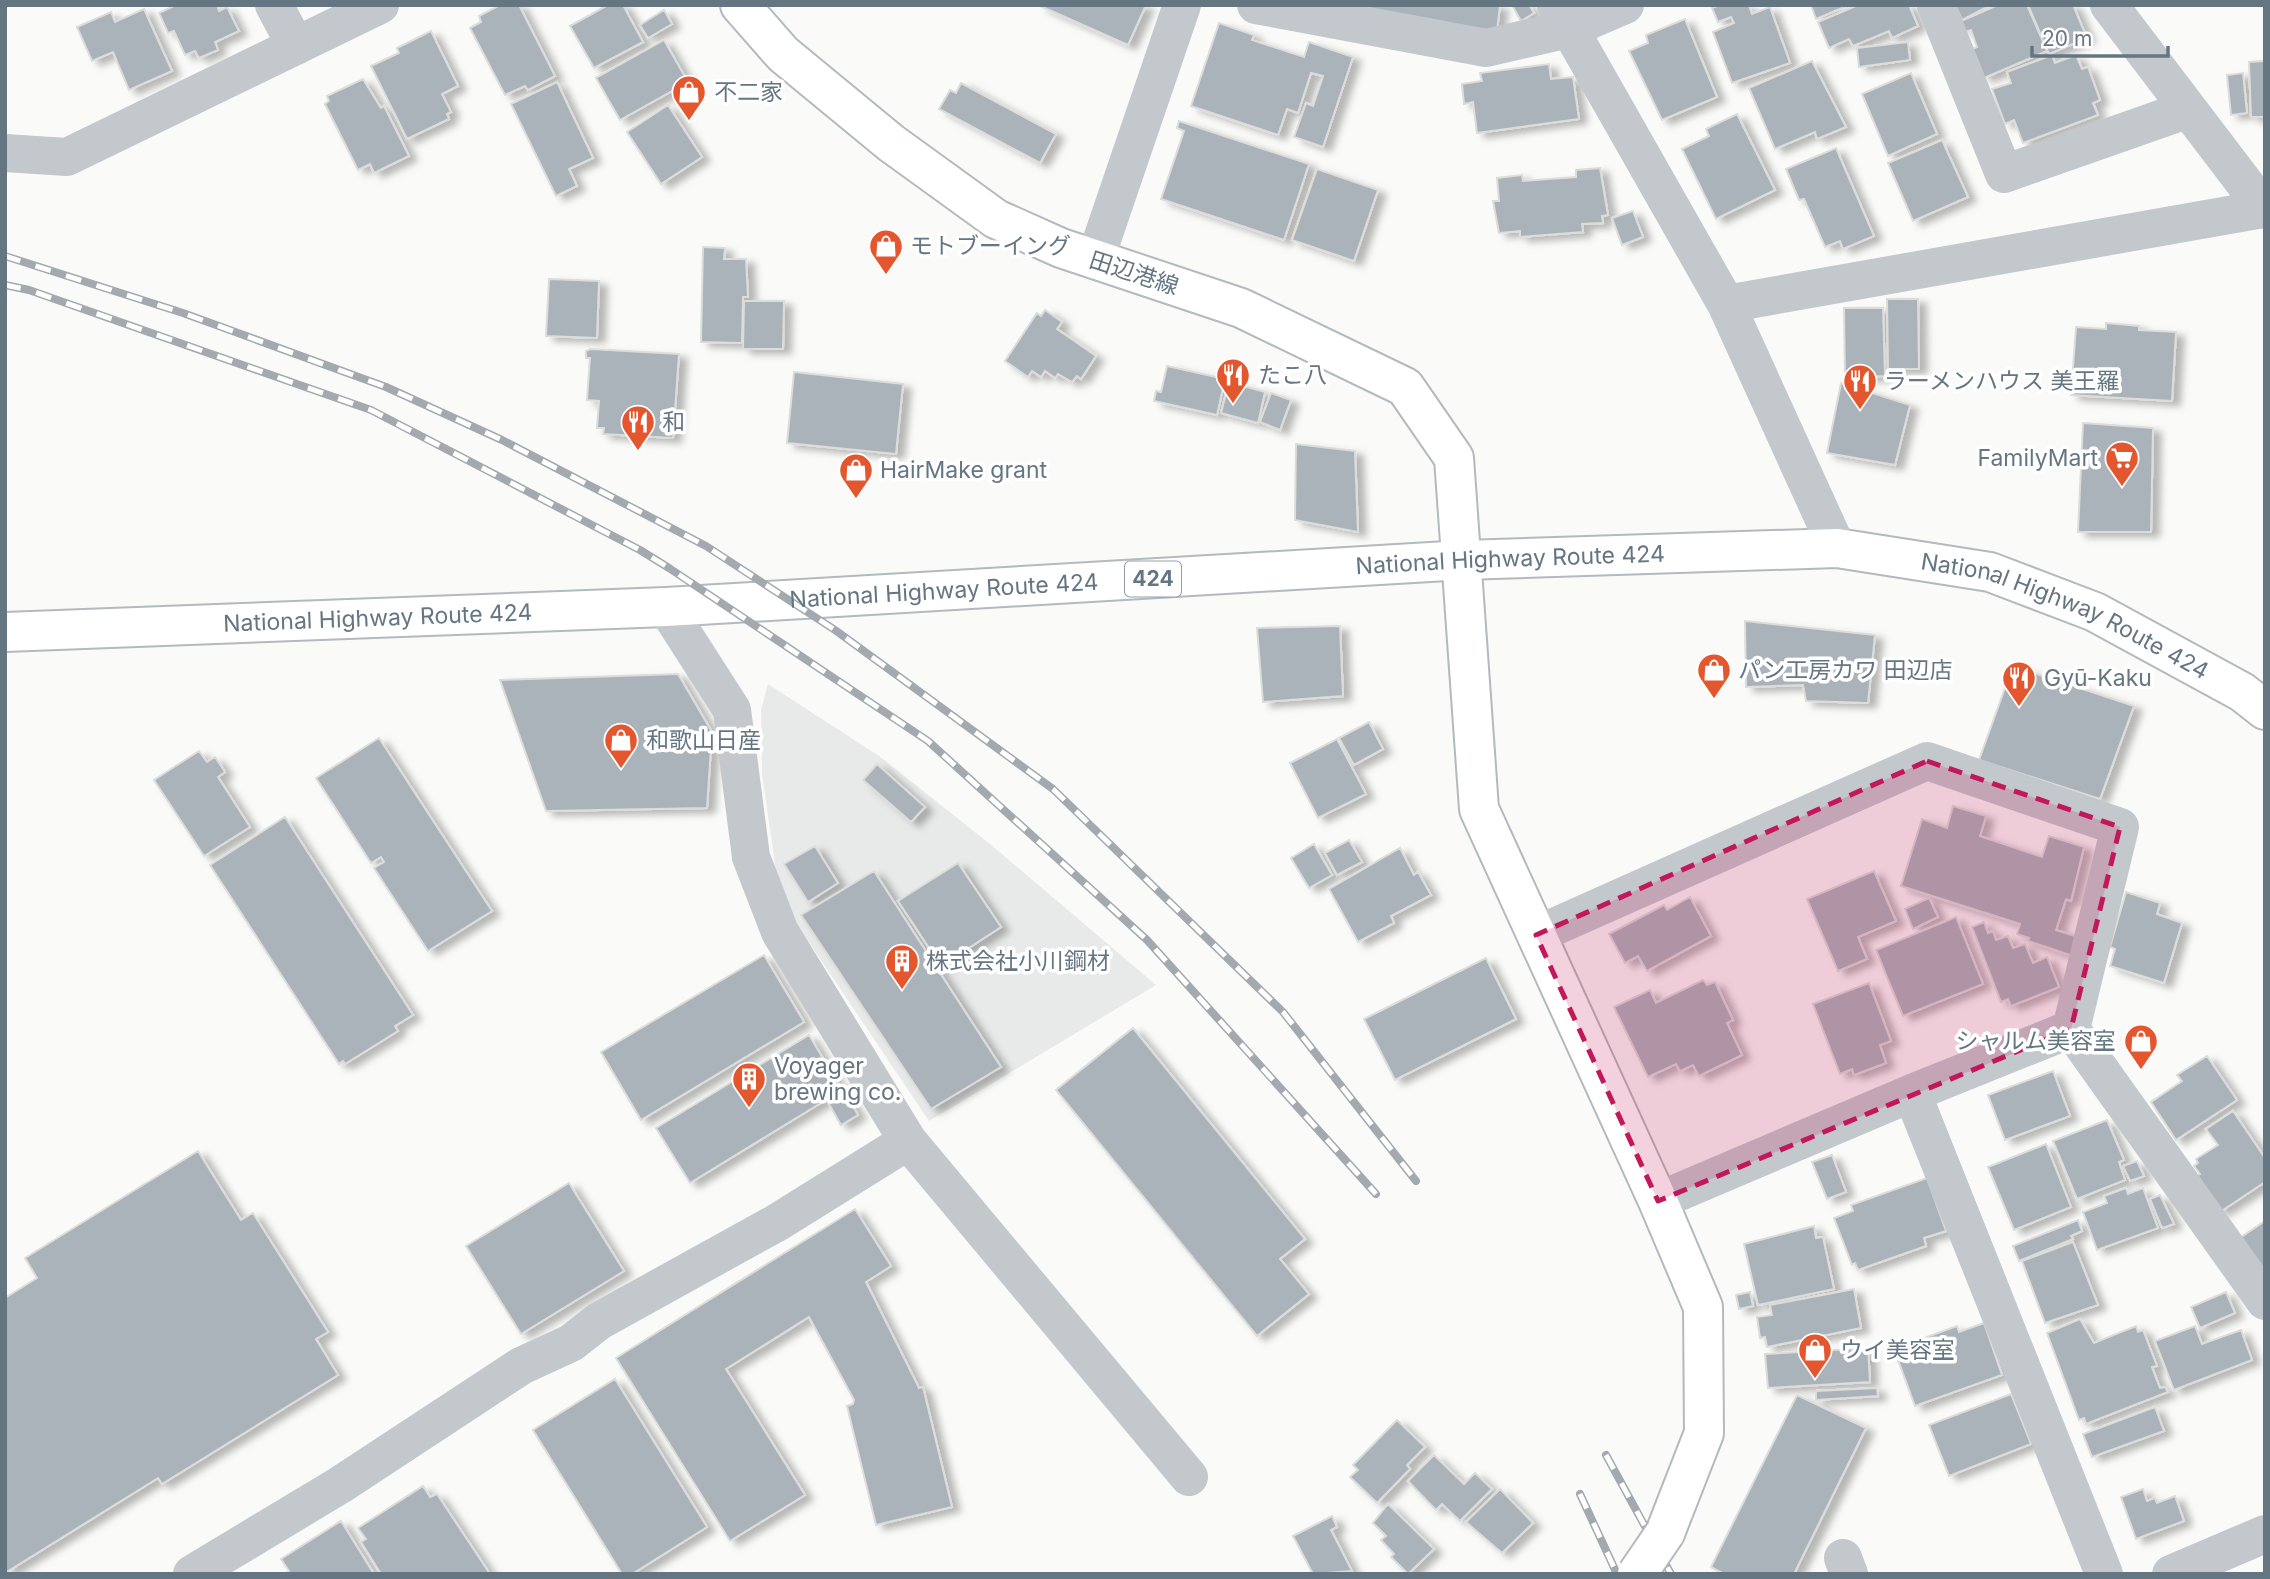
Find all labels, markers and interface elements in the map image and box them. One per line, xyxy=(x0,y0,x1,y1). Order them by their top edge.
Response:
scale bar xyxy=(2032,14,2168,58)
text: 20 m xyxy=(2042,26,2092,51)
shop icon: 不二家 xyxy=(670,73,708,122)
place label: 不二家 xyxy=(714,78,783,106)
shop icon: モトブーイング xyxy=(867,227,905,276)
place label: モトブーイング xyxy=(910,232,1071,260)
street label: 田辺港線 xyxy=(1086,245,1182,301)
restaurant icon: たこ八 xyxy=(1214,356,1252,405)
place label: たこ八 xyxy=(1258,361,1327,389)
restaurant icon: ラーメンハウス 美王羅 xyxy=(1841,362,1879,411)
place label: ラーメンハウス 美王羅 xyxy=(1884,367,2120,395)
restaurant icon: 和 xyxy=(619,403,657,452)
place label: 和 xyxy=(662,408,685,436)
supermarket icon: FamilyMart xyxy=(2103,439,2141,488)
place label: FamilyMart xyxy=(1977,444,2098,472)
shop icon: HairMake grant xyxy=(837,451,875,500)
place label: HairMake grant xyxy=(880,456,1048,484)
street label: National Highway Route 424 xyxy=(1355,540,1665,580)
street label: National Highway Route 424 xyxy=(1919,547,2214,685)
road number: 424 xyxy=(1125,562,1181,596)
street label: National Highway Route 424 xyxy=(789,568,1099,614)
street label: National Highway Route 424 xyxy=(223,598,533,638)
shop icon: パン工房カワ 田辺店 xyxy=(1695,651,1733,700)
place label: パン工房カワ 田辺店 xyxy=(1738,656,1953,684)
restaurant icon: Gyū-Kaku xyxy=(2000,659,2038,708)
place label: Gyū-Kaku xyxy=(2044,664,2152,692)
shop icon: 和歌山日産 xyxy=(602,721,640,770)
place label: 和歌山日産 xyxy=(646,726,761,754)
building icon: 株式会社小川鋼材 xyxy=(883,942,921,991)
place label: 株式会社小川鋼材 xyxy=(926,947,1110,975)
shop icon: シャルム美容室 xyxy=(2122,1022,2160,1071)
place label: シャルム美容室 xyxy=(1955,1027,2116,1055)
place label: Voyager brewing co. xyxy=(774,1052,901,1106)
building icon: Voyager brewing co. xyxy=(730,1060,768,1109)
shop icon: ウイ美容室 xyxy=(1796,1331,1834,1380)
place label: ウイ美容室 xyxy=(1840,1336,1955,1364)

